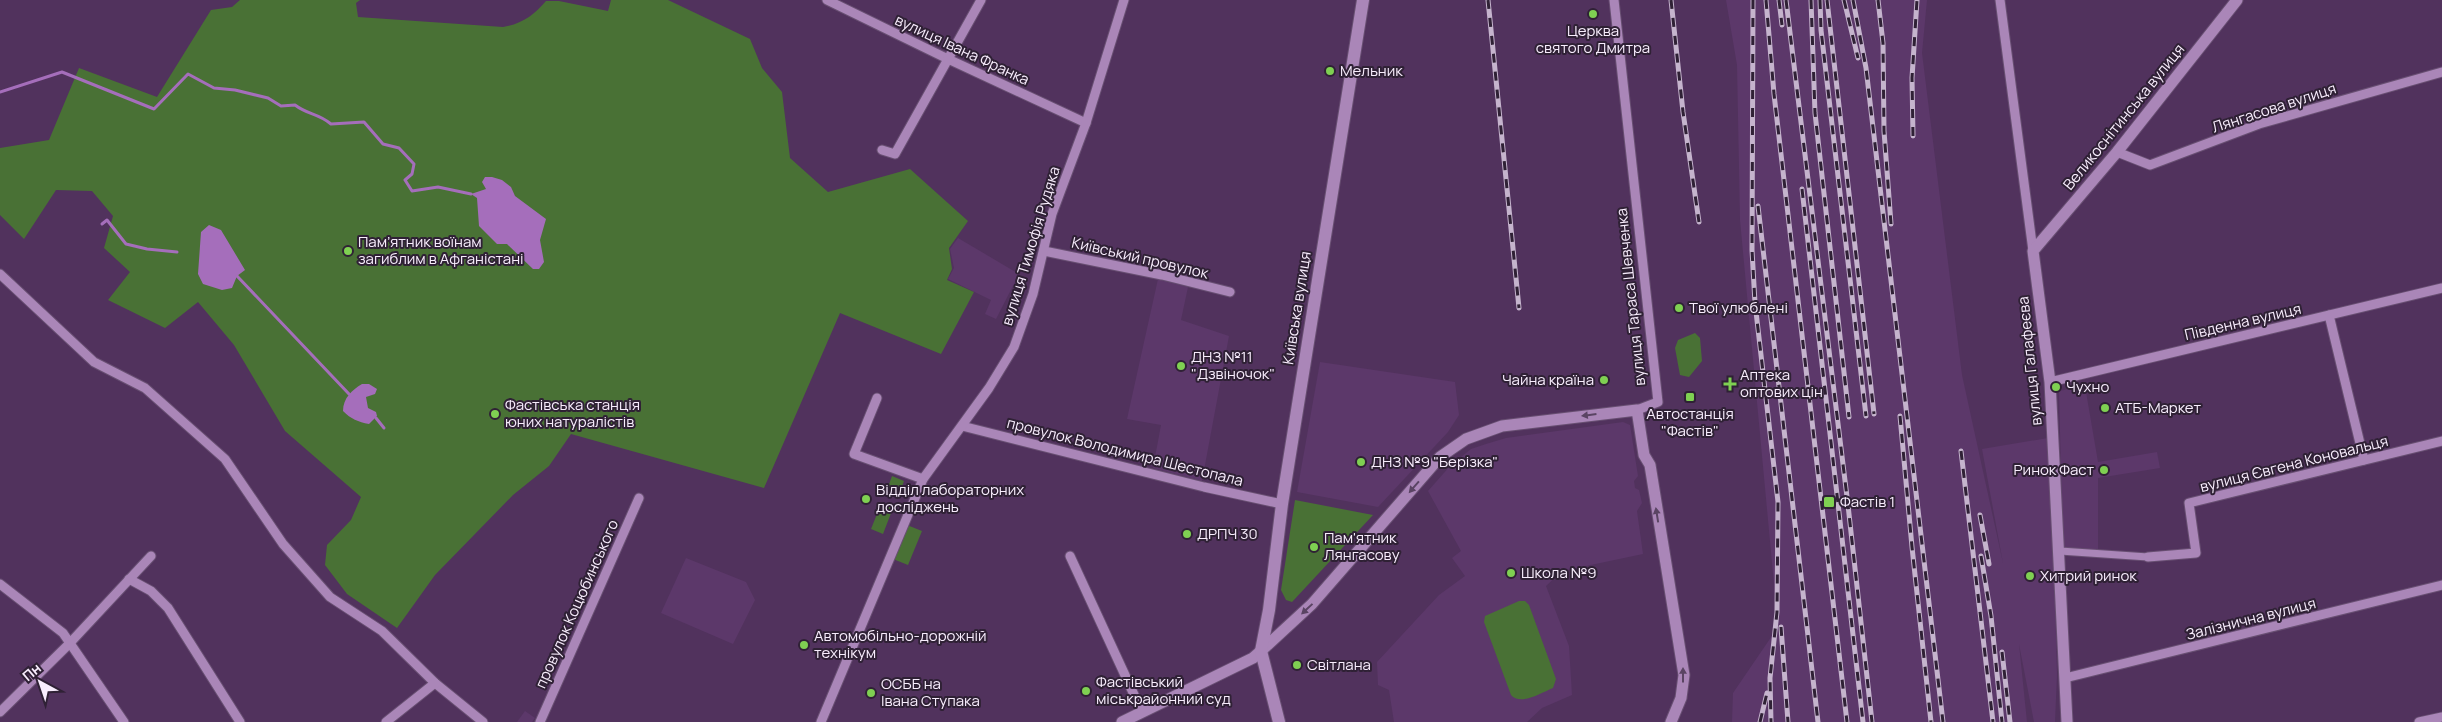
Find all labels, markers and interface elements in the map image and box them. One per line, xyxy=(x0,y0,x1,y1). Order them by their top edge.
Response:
marker: Церква святого Дмитра xyxy=(1587,8,1599,20)
street label: вулиця Івана Франка xyxy=(892,9,1033,90)
place label: Церква святого Дмитра xyxy=(1536,20,1650,58)
street label: Великоснітинська вулиця xyxy=(2058,39,2189,194)
place label: Мельник xyxy=(1340,60,1403,81)
marker: Мельник xyxy=(1324,65,1336,77)
street label: Лянгасова вулиця xyxy=(2209,78,2339,137)
street label: вулиця Тимофія Рудяка xyxy=(996,164,1065,328)
street label: вулиця Тараса Шевченка xyxy=(1611,207,1650,387)
place label: Пам’ятник воїнам загиблим в Афганістані xyxy=(358,231,524,269)
street label: Київський провулок xyxy=(1070,232,1211,284)
marker: Пам’ятник воїнам загиблим в Афганістані xyxy=(342,245,354,257)
street label: Київська вулиця xyxy=(1277,250,1316,366)
street label: вулиця Галафеєва xyxy=(2012,295,2047,427)
place label: Твої улюблені xyxy=(1689,297,1788,318)
street label: Південна вулиця xyxy=(2183,298,2303,345)
marker: Твої улюблені xyxy=(1673,302,1685,314)
place label: ДНЗ №11 "Дзвіночок" xyxy=(1191,346,1275,384)
marker: ДНЗ №11 "Дзвіночок" xyxy=(1175,360,1187,372)
place label: Аптека оптових цін xyxy=(1740,364,1823,402)
place label: Чайна країна xyxy=(1502,369,1594,390)
marker: Чайна країна xyxy=(1598,374,1610,386)
place label: Чухно xyxy=(2066,376,2109,397)
marker: Аптека оптових цін xyxy=(1724,378,1736,390)
marker: Чухно xyxy=(2050,381,2062,393)
marker: Автостанція "Фастів" xyxy=(1684,391,1696,403)
place label: Фастівська станція юних натуралістів xyxy=(505,394,640,432)
place label: АТБ-Маркет xyxy=(2115,397,2202,418)
marker: АТБ-Маркет xyxy=(2099,402,2111,414)
place label: Автостанція "Фастів" xyxy=(1646,403,1734,441)
marker: Фастівська станція юних натуралістів xyxy=(489,408,501,420)
one-way arrow xyxy=(1580,411,1596,419)
street label: провулок Володимира Шестопала xyxy=(1005,412,1245,491)
street label: вулиця Євгена Коновальця xyxy=(2198,430,2390,497)
place label: ДНЗ №9 "Берізка" xyxy=(1371,451,1498,472)
marker: ДНЗ №9 "Берізка" xyxy=(1355,456,1367,468)
place label: Ринок Фаст xyxy=(2014,459,2094,480)
marker: Ринок Фаст xyxy=(2098,464,2110,476)
place label: Відділ лабораторних досліджень xyxy=(876,479,1024,517)
one-way arrow xyxy=(1408,481,1420,493)
place label: Фастів 1 xyxy=(1840,491,1895,512)
marker: Відділ лабораторних досліджень xyxy=(860,493,872,505)
marker: Фастів 1 xyxy=(1822,495,1836,509)
one-way arrow xyxy=(1653,507,1661,523)
street label: провулок Коцюбинського xyxy=(530,516,623,691)
place label: ДРПЧ 30 xyxy=(1197,523,1258,544)
place label: Пам'ятник Лянгасову xyxy=(1324,527,1400,565)
marker: ДРПЧ 30 xyxy=(1181,528,1193,540)
marker: Пам'ятник Лянгасову xyxy=(1308,541,1320,553)
place label: Школа №9 xyxy=(1521,562,1597,583)
place label: Хитрий ринок xyxy=(2040,565,2137,586)
marker: Школа №9 xyxy=(1505,567,1517,579)
marker: Хитрий ринок xyxy=(2024,570,2036,582)
street label: Залізнична вулиця xyxy=(2184,592,2318,645)
one-way arrow xyxy=(1301,603,1313,615)
place label: Автомобільно-дорожній технікум xyxy=(814,625,987,663)
marker: Автомобільно-дорожній технікум xyxy=(798,639,810,651)
place label: Світлана xyxy=(1307,654,1371,675)
north arrow xyxy=(15,657,65,707)
text: Пн xyxy=(18,658,45,685)
marker: Світлана xyxy=(1291,659,1303,671)
one-way arrow xyxy=(1679,667,1687,683)
place label: Фастівський міськрайонний суд xyxy=(1096,671,1231,709)
place label: ОСББ на Івана Ступака xyxy=(881,673,980,711)
marker: Фастівський міськрайонний суд xyxy=(1080,685,1092,697)
marker: ОСББ на Івана Ступака xyxy=(865,687,877,699)

